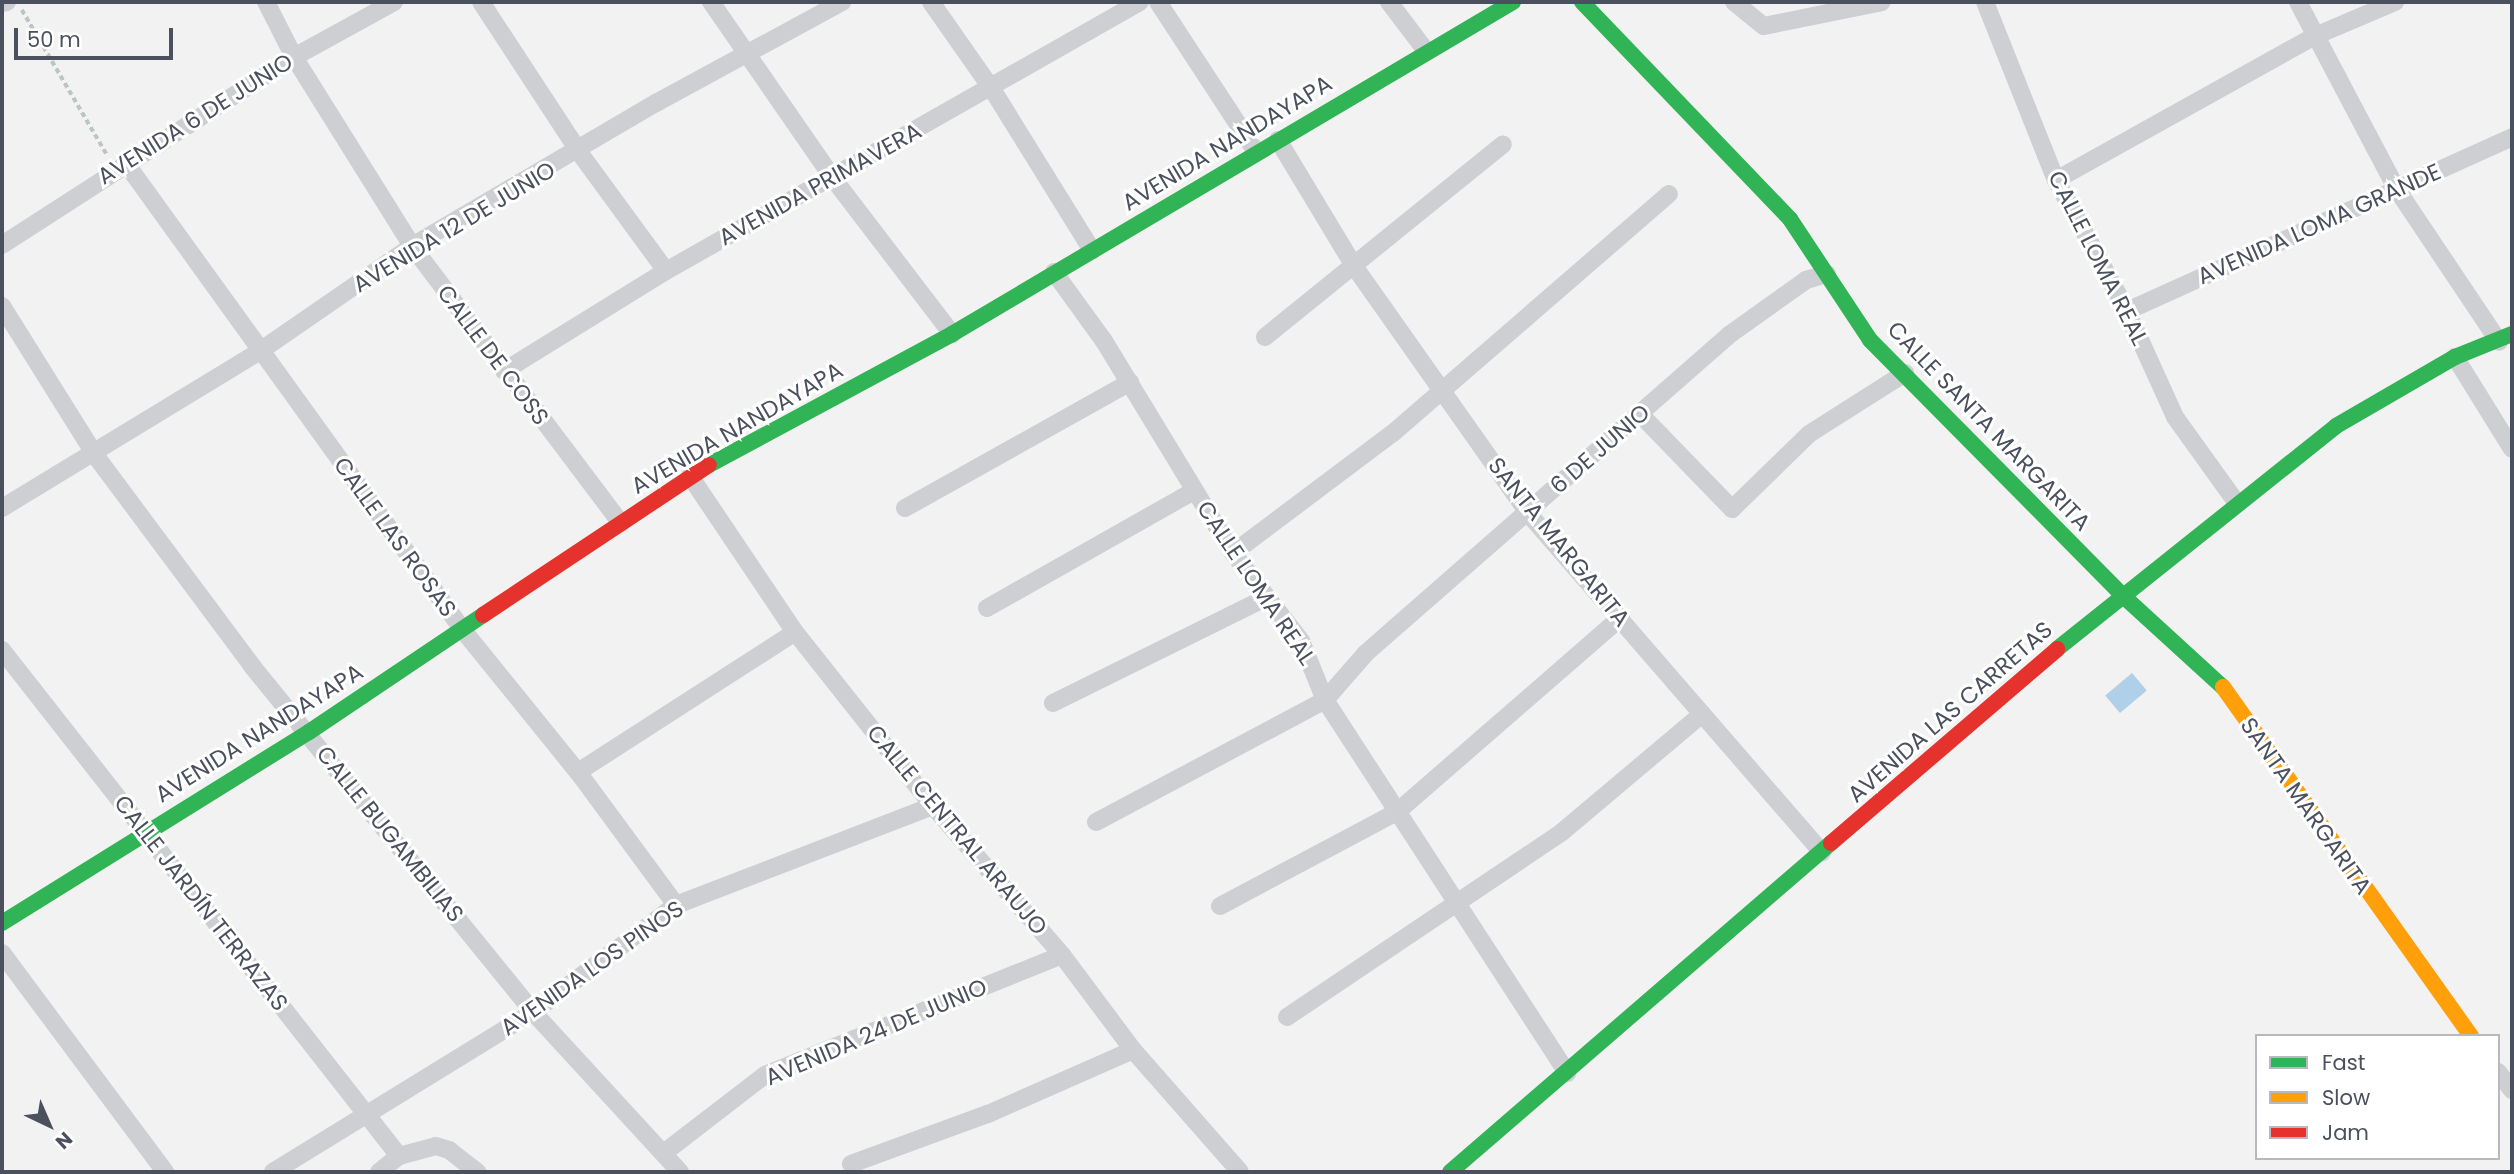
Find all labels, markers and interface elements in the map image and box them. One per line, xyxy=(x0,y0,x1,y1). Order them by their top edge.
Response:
scale bar xyxy=(18,14,177,58)
text: 50 m xyxy=(27,25,81,54)
street label: AVENIDA 6 DE JUNIO xyxy=(92,48,298,190)
street label: AVENIDA NANDAYAPA xyxy=(1117,69,1337,217)
street label: AVENIDA PRIMAVERA xyxy=(714,117,926,251)
street label: AVENIDA 12 DE JUNIO xyxy=(348,156,560,298)
street label: AVENIDA LOMA GRANDE xyxy=(2193,158,2445,290)
street label: CALLE LOMA REAL xyxy=(2042,166,2154,350)
street label: CALLE DE COSS xyxy=(431,280,555,430)
street label: CALLE SANTA MARGARITA xyxy=(1882,315,2096,537)
street label: AVENIDA NANDAYAPA xyxy=(626,356,848,500)
street label: 6 DE JUNIO xyxy=(1545,398,1655,500)
street label: CALLE LAS ROSAS xyxy=(328,452,462,622)
street label: SANTA MARGARITA xyxy=(1482,452,1636,632)
street label: CALLE LOMA REAL xyxy=(1191,496,1321,670)
street label: AVENIDA LAS CARRETAS xyxy=(1842,616,2058,808)
street label: AVENIDA NANDAYAPA xyxy=(150,658,368,808)
street label: SANTA MARGARITA xyxy=(2235,712,2377,900)
street label: CALLE CENTRAL ARAUJO xyxy=(861,719,1053,941)
street label: CALLE BUGAMBILIAS xyxy=(311,741,469,927)
street label: CALLE JARDÍN TERRAZAS xyxy=(108,790,294,1016)
street label: AVENIDA LOS PINOS xyxy=(495,894,689,1042)
street label: AVENIDA 24 DE JUNIO xyxy=(761,973,991,1091)
legend xyxy=(2255,1034,2500,1160)
text: Fast xyxy=(2322,1048,2365,1077)
text: Slow xyxy=(2322,1083,2370,1112)
north arrow xyxy=(14,1090,84,1160)
text: Jam xyxy=(2322,1118,2369,1147)
text: N xyxy=(49,1126,78,1155)

